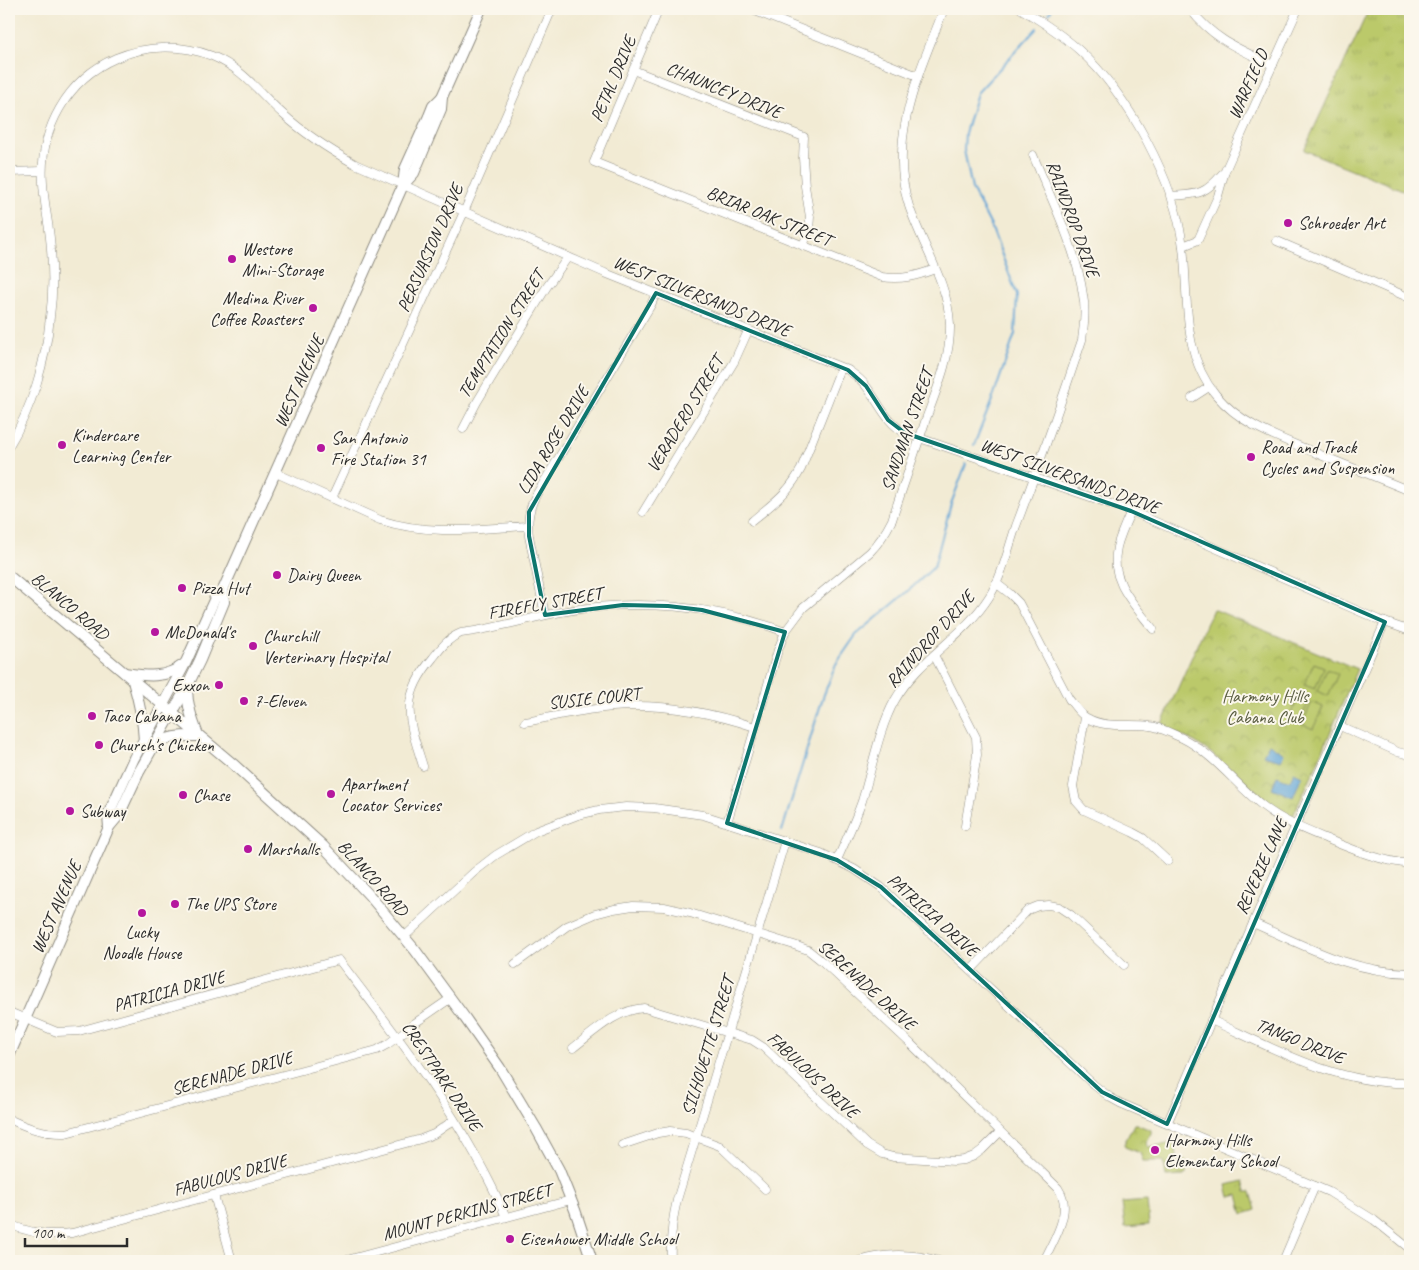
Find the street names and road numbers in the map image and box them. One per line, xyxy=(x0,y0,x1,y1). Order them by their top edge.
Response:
street label: PETAL DRIVE xyxy=(585,31,642,125)
street label: WARFIELD xyxy=(1223,44,1274,122)
street label: CHAUNCEY DRIVE xyxy=(663,57,787,124)
street label: RAINDROP DRIVE xyxy=(1042,158,1105,282)
street label: PERSUASION DRIVE xyxy=(392,178,469,315)
street label: BRIAR OAK STREET xyxy=(704,181,839,253)
street label: WEST SILVERSANDS DRIVE xyxy=(610,250,796,342)
street label: TEMPTATION STREET xyxy=(453,263,551,402)
street label: WEST AVENUE xyxy=(269,330,330,431)
street label: VERADERO STREET xyxy=(642,348,731,476)
street label: SANDMAN STREET xyxy=(876,362,940,494)
street label: LIDA ROSE DRIVE xyxy=(512,380,595,498)
street label: WEST SILVERSANDS DRIVE xyxy=(977,433,1165,519)
street label: BLANCO ROAD xyxy=(27,567,115,646)
street label: FIREFLY STREET xyxy=(486,581,608,624)
street label: RAINDROP DRIVE xyxy=(881,585,981,692)
street label: SUSIE COURT xyxy=(547,682,645,714)
street label: REVERIE LANE xyxy=(1230,812,1293,918)
street label: BLANCO ROAD xyxy=(333,835,414,922)
street label: WEST AVENUE xyxy=(26,856,87,957)
street label: PATRICIA DRIVE xyxy=(883,869,984,963)
street label: SERENADE DRIVE xyxy=(813,935,922,1036)
street label: PATRICIA DRIVE xyxy=(111,965,229,1016)
street label: SILHOUETTE STREET xyxy=(676,970,741,1118)
street label: TANGO DRIVE xyxy=(1253,1013,1350,1070)
street label: CRESTPARK DRIVE xyxy=(397,1017,488,1137)
street label: FABULOUS DRIVE xyxy=(763,1027,865,1124)
street label: SERENADE DRIVE xyxy=(169,1046,297,1100)
street label: FABULOUS DRIVE xyxy=(171,1149,291,1201)
street label: MOUNT PERKINS STREET xyxy=(380,1178,558,1245)

